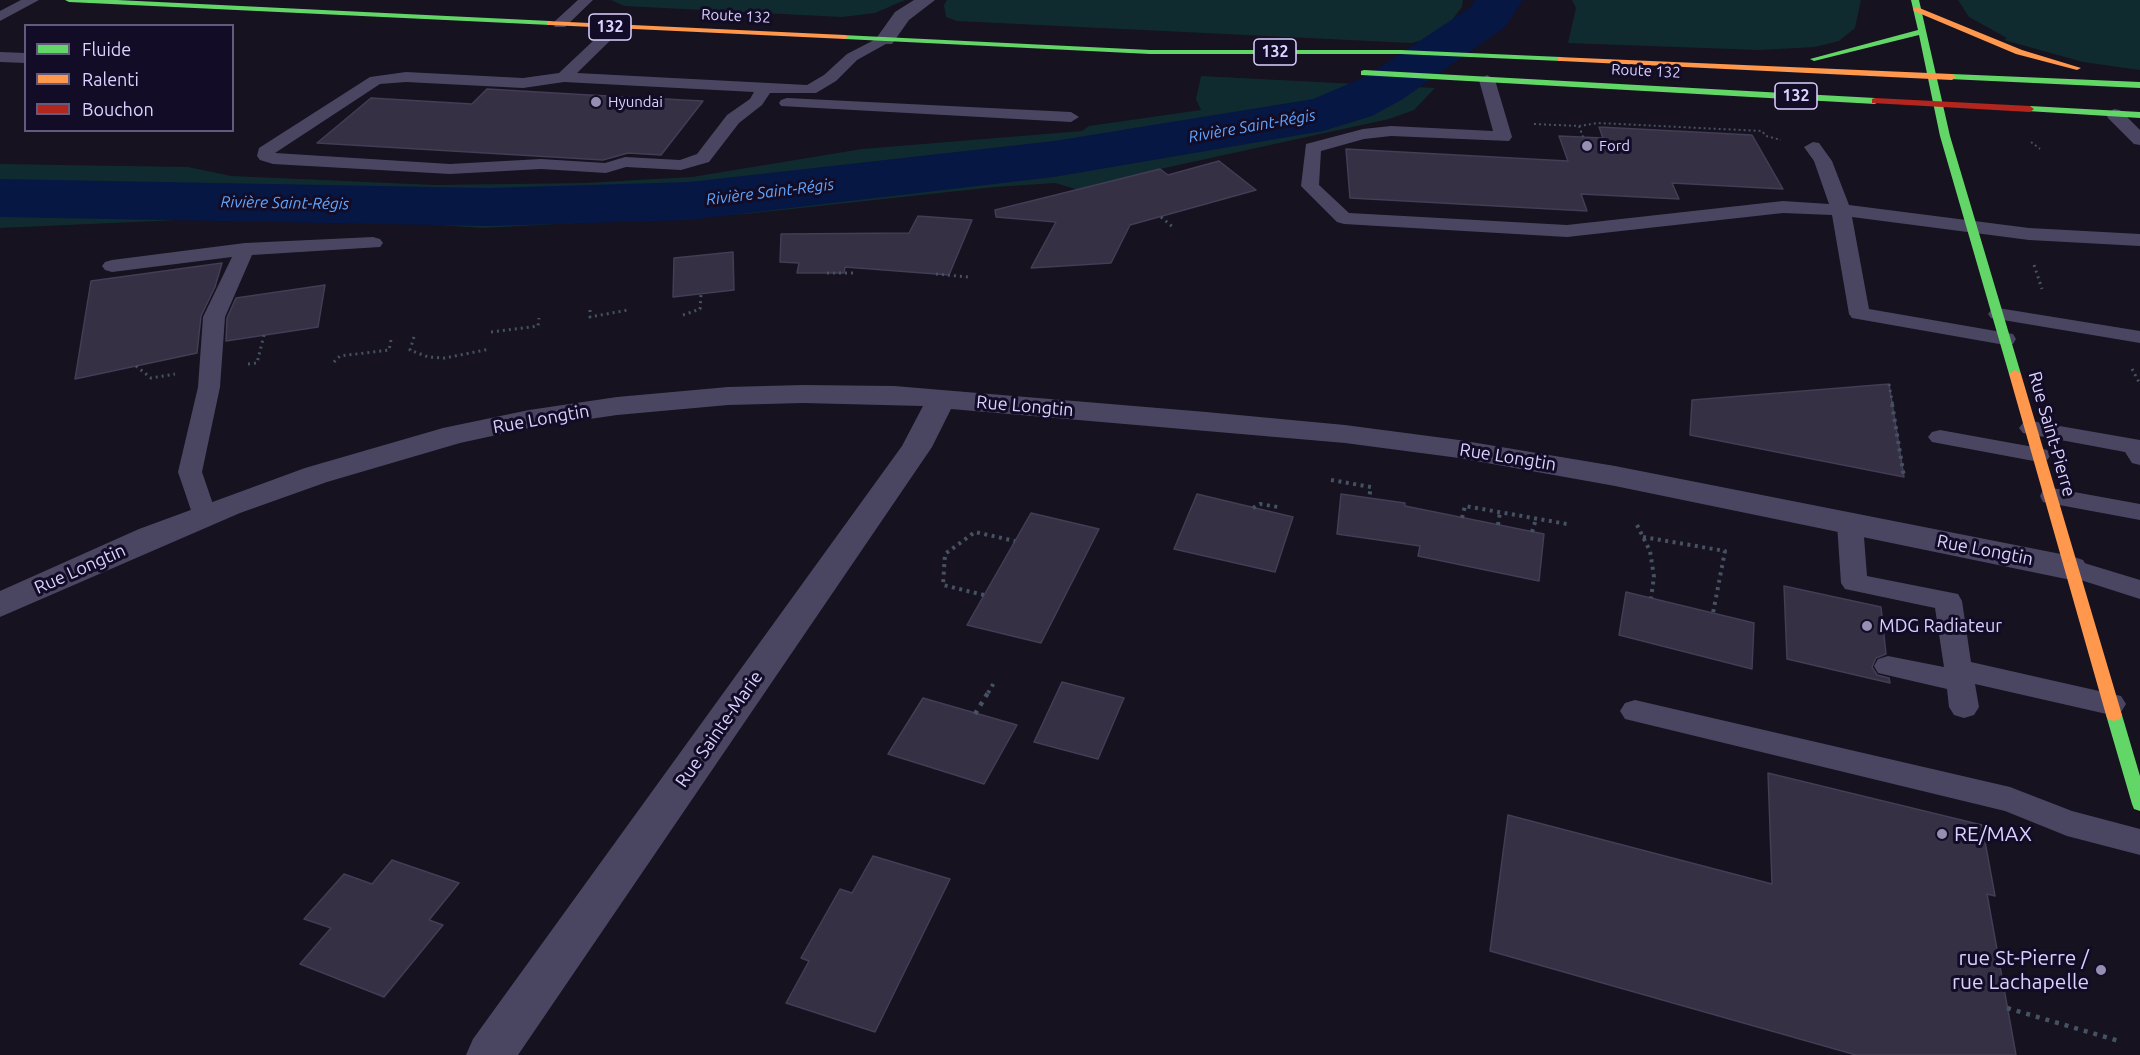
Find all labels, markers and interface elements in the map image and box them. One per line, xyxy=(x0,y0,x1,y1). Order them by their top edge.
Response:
street label: Route 132 xyxy=(701,5,771,27)
road number: 132 xyxy=(589,14,631,40)
legend xyxy=(24,24,234,132)
text: Fluide xyxy=(82,39,131,59)
road number: 132 xyxy=(1254,39,1296,65)
street label: Route 132 xyxy=(1611,60,1681,82)
text: Ralenti xyxy=(82,69,139,89)
road number: 132 xyxy=(1775,83,1817,109)
place label: Hyundai xyxy=(608,93,663,111)
marker: Hyundai xyxy=(589,95,603,109)
text: Bouchon xyxy=(82,99,154,119)
water label: Rivière Saint-Régis xyxy=(1187,105,1317,147)
place label: Ford xyxy=(1599,137,1630,155)
marker: Ford xyxy=(1580,139,1594,153)
water label: Rivière Saint-Régis xyxy=(705,175,835,209)
water label: Rivière Saint-Régis xyxy=(220,192,350,214)
street label: Rue Saint-Pierre xyxy=(2024,369,2080,499)
street label: Rue Longtin xyxy=(975,391,1075,421)
street label: Rue Longtin xyxy=(491,400,591,438)
street label: Rue Longtin xyxy=(1458,439,1558,475)
street label: Rue Longtin xyxy=(1935,530,2035,570)
street label: Rue Longtin xyxy=(31,539,129,599)
place label: MDG Radiateur xyxy=(1879,615,2002,637)
marker: MDG Radiateur xyxy=(1860,619,1874,633)
street label: Rue Sainte-Marie xyxy=(671,667,767,791)
place label: RE/MAX xyxy=(1954,821,2032,847)
marker: RE/MAX xyxy=(1935,827,1949,841)
place label: rue St-Pierre / rue Lachapelle xyxy=(1952,945,2089,995)
marker: rue St-Pierre / rue Lachapelle xyxy=(2094,963,2108,977)

